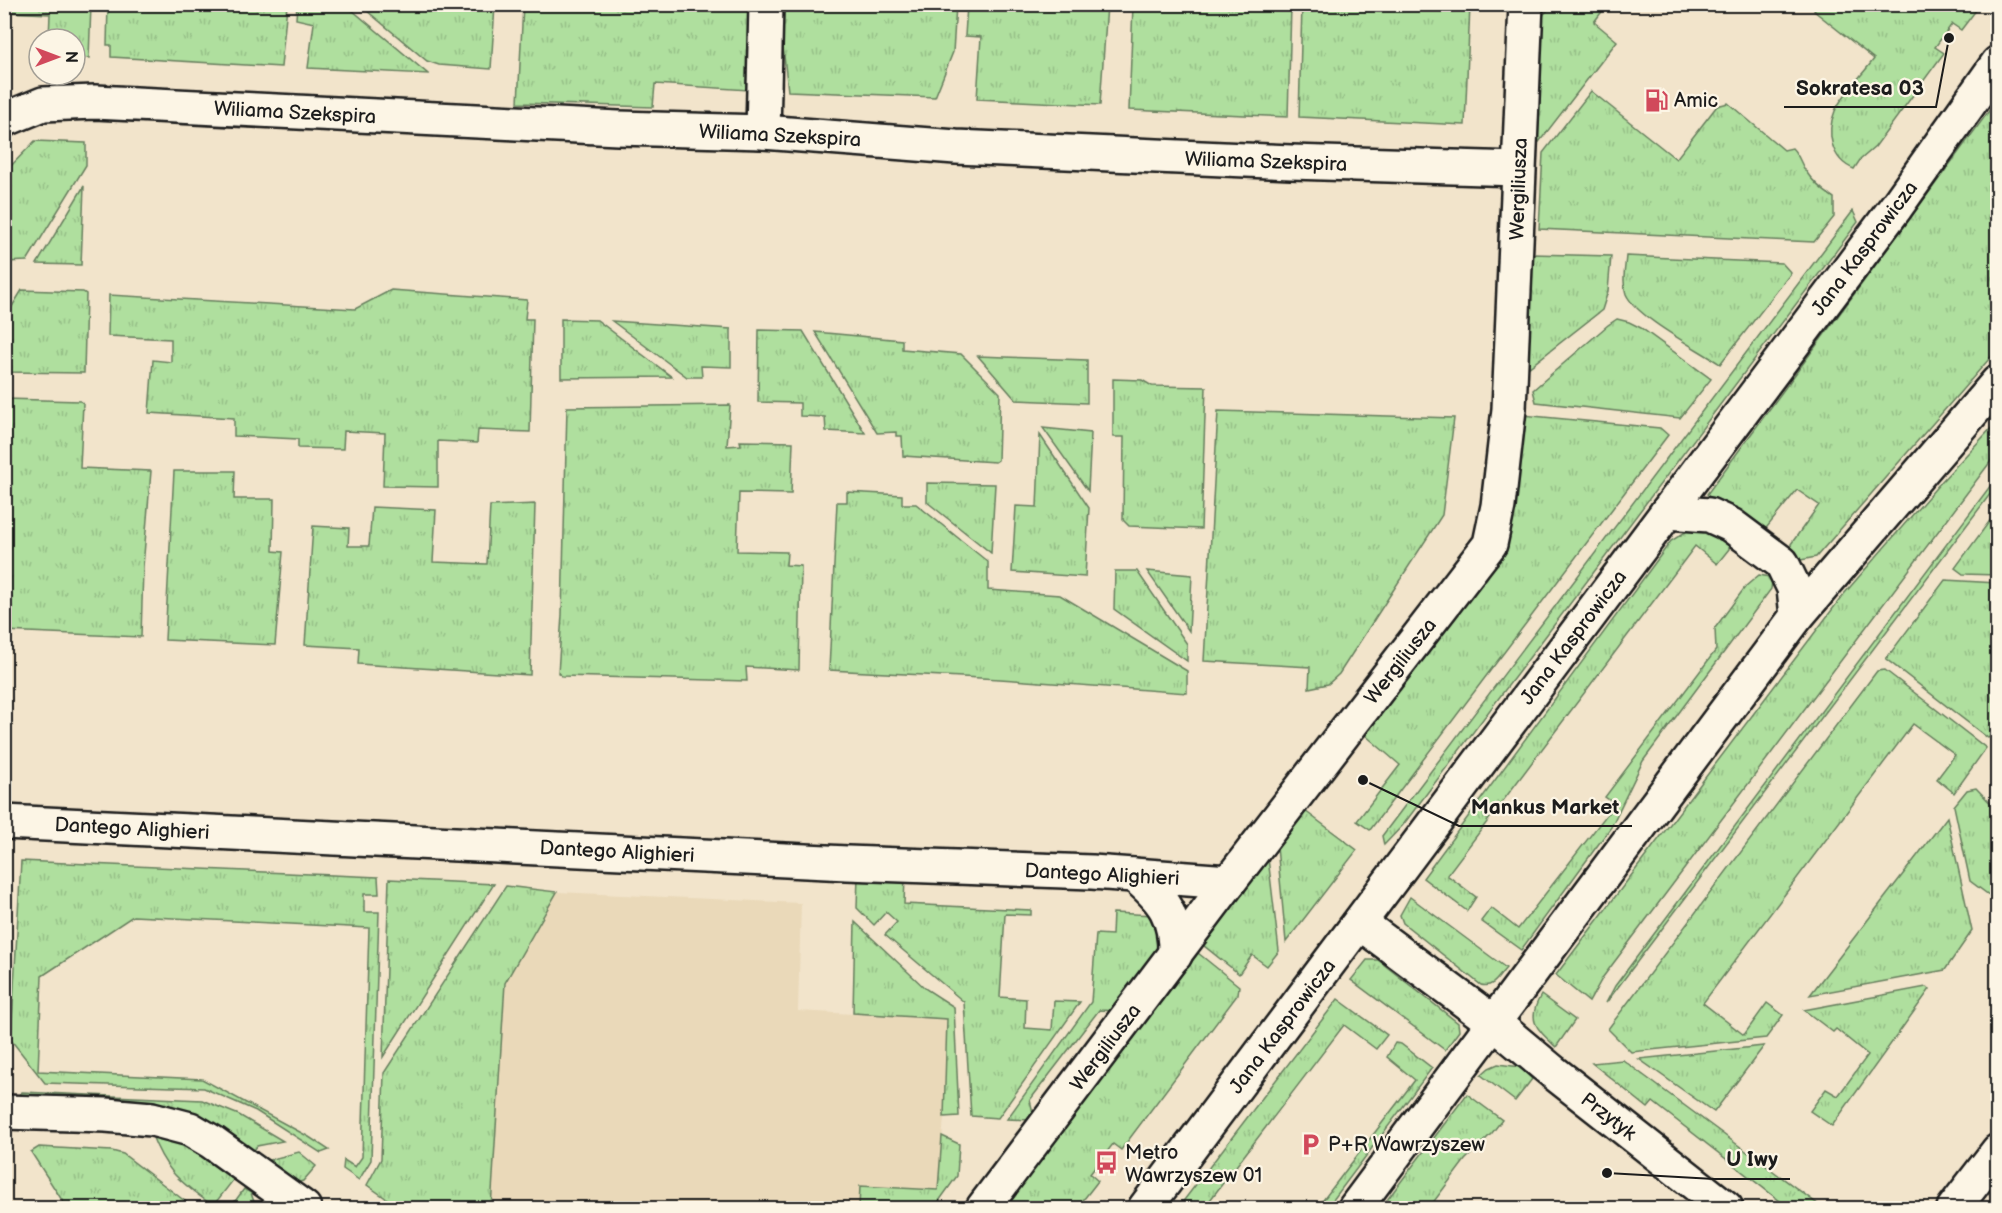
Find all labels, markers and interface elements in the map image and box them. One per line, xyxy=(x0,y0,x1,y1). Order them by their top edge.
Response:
north arrow xyxy=(27,27,87,87)
text: N xyxy=(61,51,80,63)
callout: Sokratesa 03 xyxy=(1784,68,1936,107)
text: Sokratesa 03 xyxy=(1796,76,1924,101)
fuel station icon: Amic xyxy=(1643,87,1669,113)
place label: Amic xyxy=(1674,89,1718,113)
street label: Wiliama Szekspira xyxy=(213,97,377,129)
street label: Wiliama Szekspira xyxy=(698,120,862,152)
street label: Wergiliusza xyxy=(1505,137,1533,241)
street label: Wiliama Szekspira xyxy=(1184,147,1348,177)
street label: Jana Kasprowicza xyxy=(1806,177,1923,321)
street label: Jana Kasprowicza xyxy=(1515,566,1632,710)
street label: Wergiliusza xyxy=(1360,614,1442,710)
callout: Mankus Market xyxy=(1459,787,1632,826)
text: Mankus Market xyxy=(1471,795,1619,820)
street label: Dantego Alighieri xyxy=(54,813,210,845)
street label: Dantego Alighieri xyxy=(539,836,695,868)
street label: Dantego Alighieri xyxy=(1024,859,1180,891)
street label: Jana Kasprowicza xyxy=(1224,955,1341,1099)
street label: Wergiliusza xyxy=(1065,999,1146,1096)
street label: Przytyk xyxy=(1576,1088,1641,1146)
parking icon: P+R Wawrzyszew xyxy=(1297,1131,1323,1157)
place label: P+R Wawrzyszew xyxy=(1328,1133,1485,1157)
callout: U Iwy xyxy=(1714,1140,1790,1179)
place label: Metro Wawrzyszew 01 xyxy=(1125,1141,1262,1188)
text: U Iwy xyxy=(1726,1147,1778,1172)
bus stop icon: Metro Wawrzyszew 01 xyxy=(1094,1150,1120,1176)

